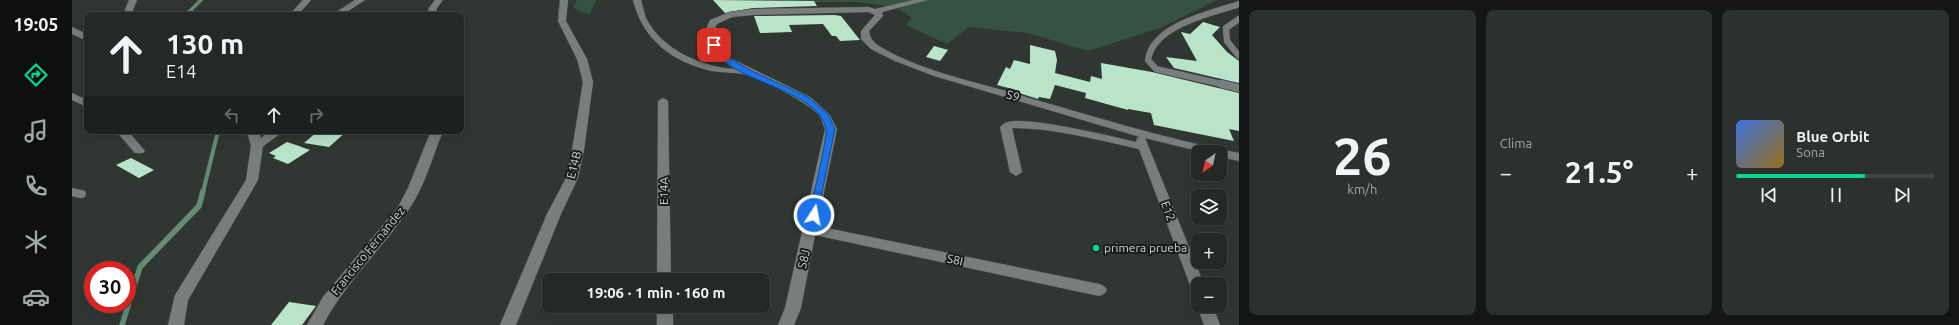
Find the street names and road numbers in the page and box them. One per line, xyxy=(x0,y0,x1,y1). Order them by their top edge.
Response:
street label: S9 xyxy=(1005,87,1021,104)
street label: E14B xyxy=(564,150,583,180)
street label: E14A xyxy=(657,177,670,205)
street label: E12 xyxy=(1159,199,1178,223)
street label: Francisco Fernandez xyxy=(328,204,407,297)
street label: S8J xyxy=(795,248,812,270)
street label: S8I xyxy=(946,251,964,268)

